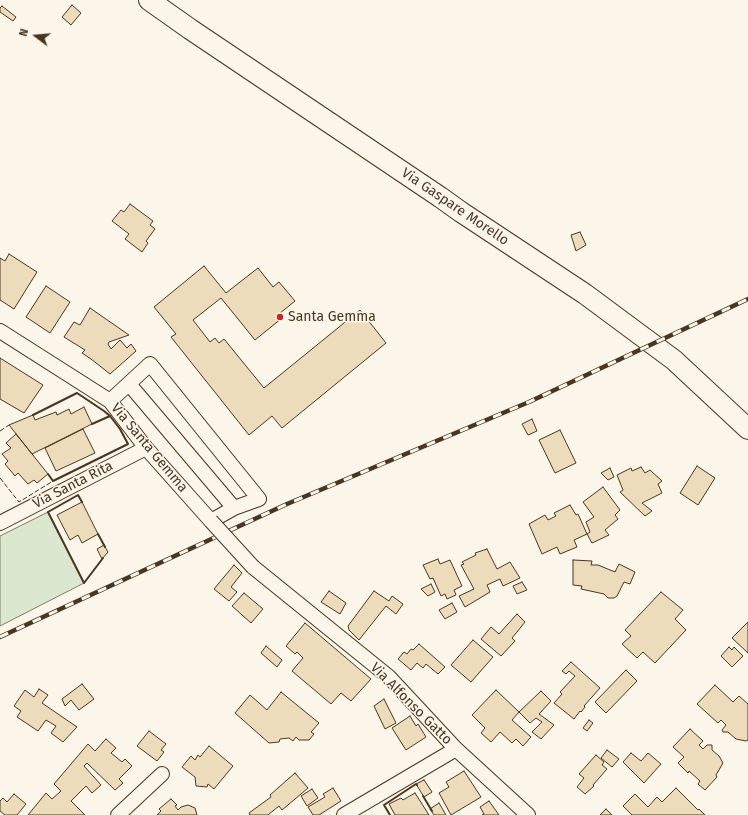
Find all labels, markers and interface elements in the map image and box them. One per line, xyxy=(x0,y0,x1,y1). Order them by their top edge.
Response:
north arrow xyxy=(16,16,56,56)
text: N xyxy=(17,27,31,38)
street label: Via Gaspare Morello xyxy=(398,165,512,249)
place label: Santa Gemma xyxy=(288,309,376,325)
marker: Santa Gemma xyxy=(275,312,285,322)
street label: Via Santa Gemma xyxy=(107,400,191,496)
street label: Via Santa Rita xyxy=(30,458,116,512)
street label: Via Alfonso Gatto xyxy=(367,660,455,748)

